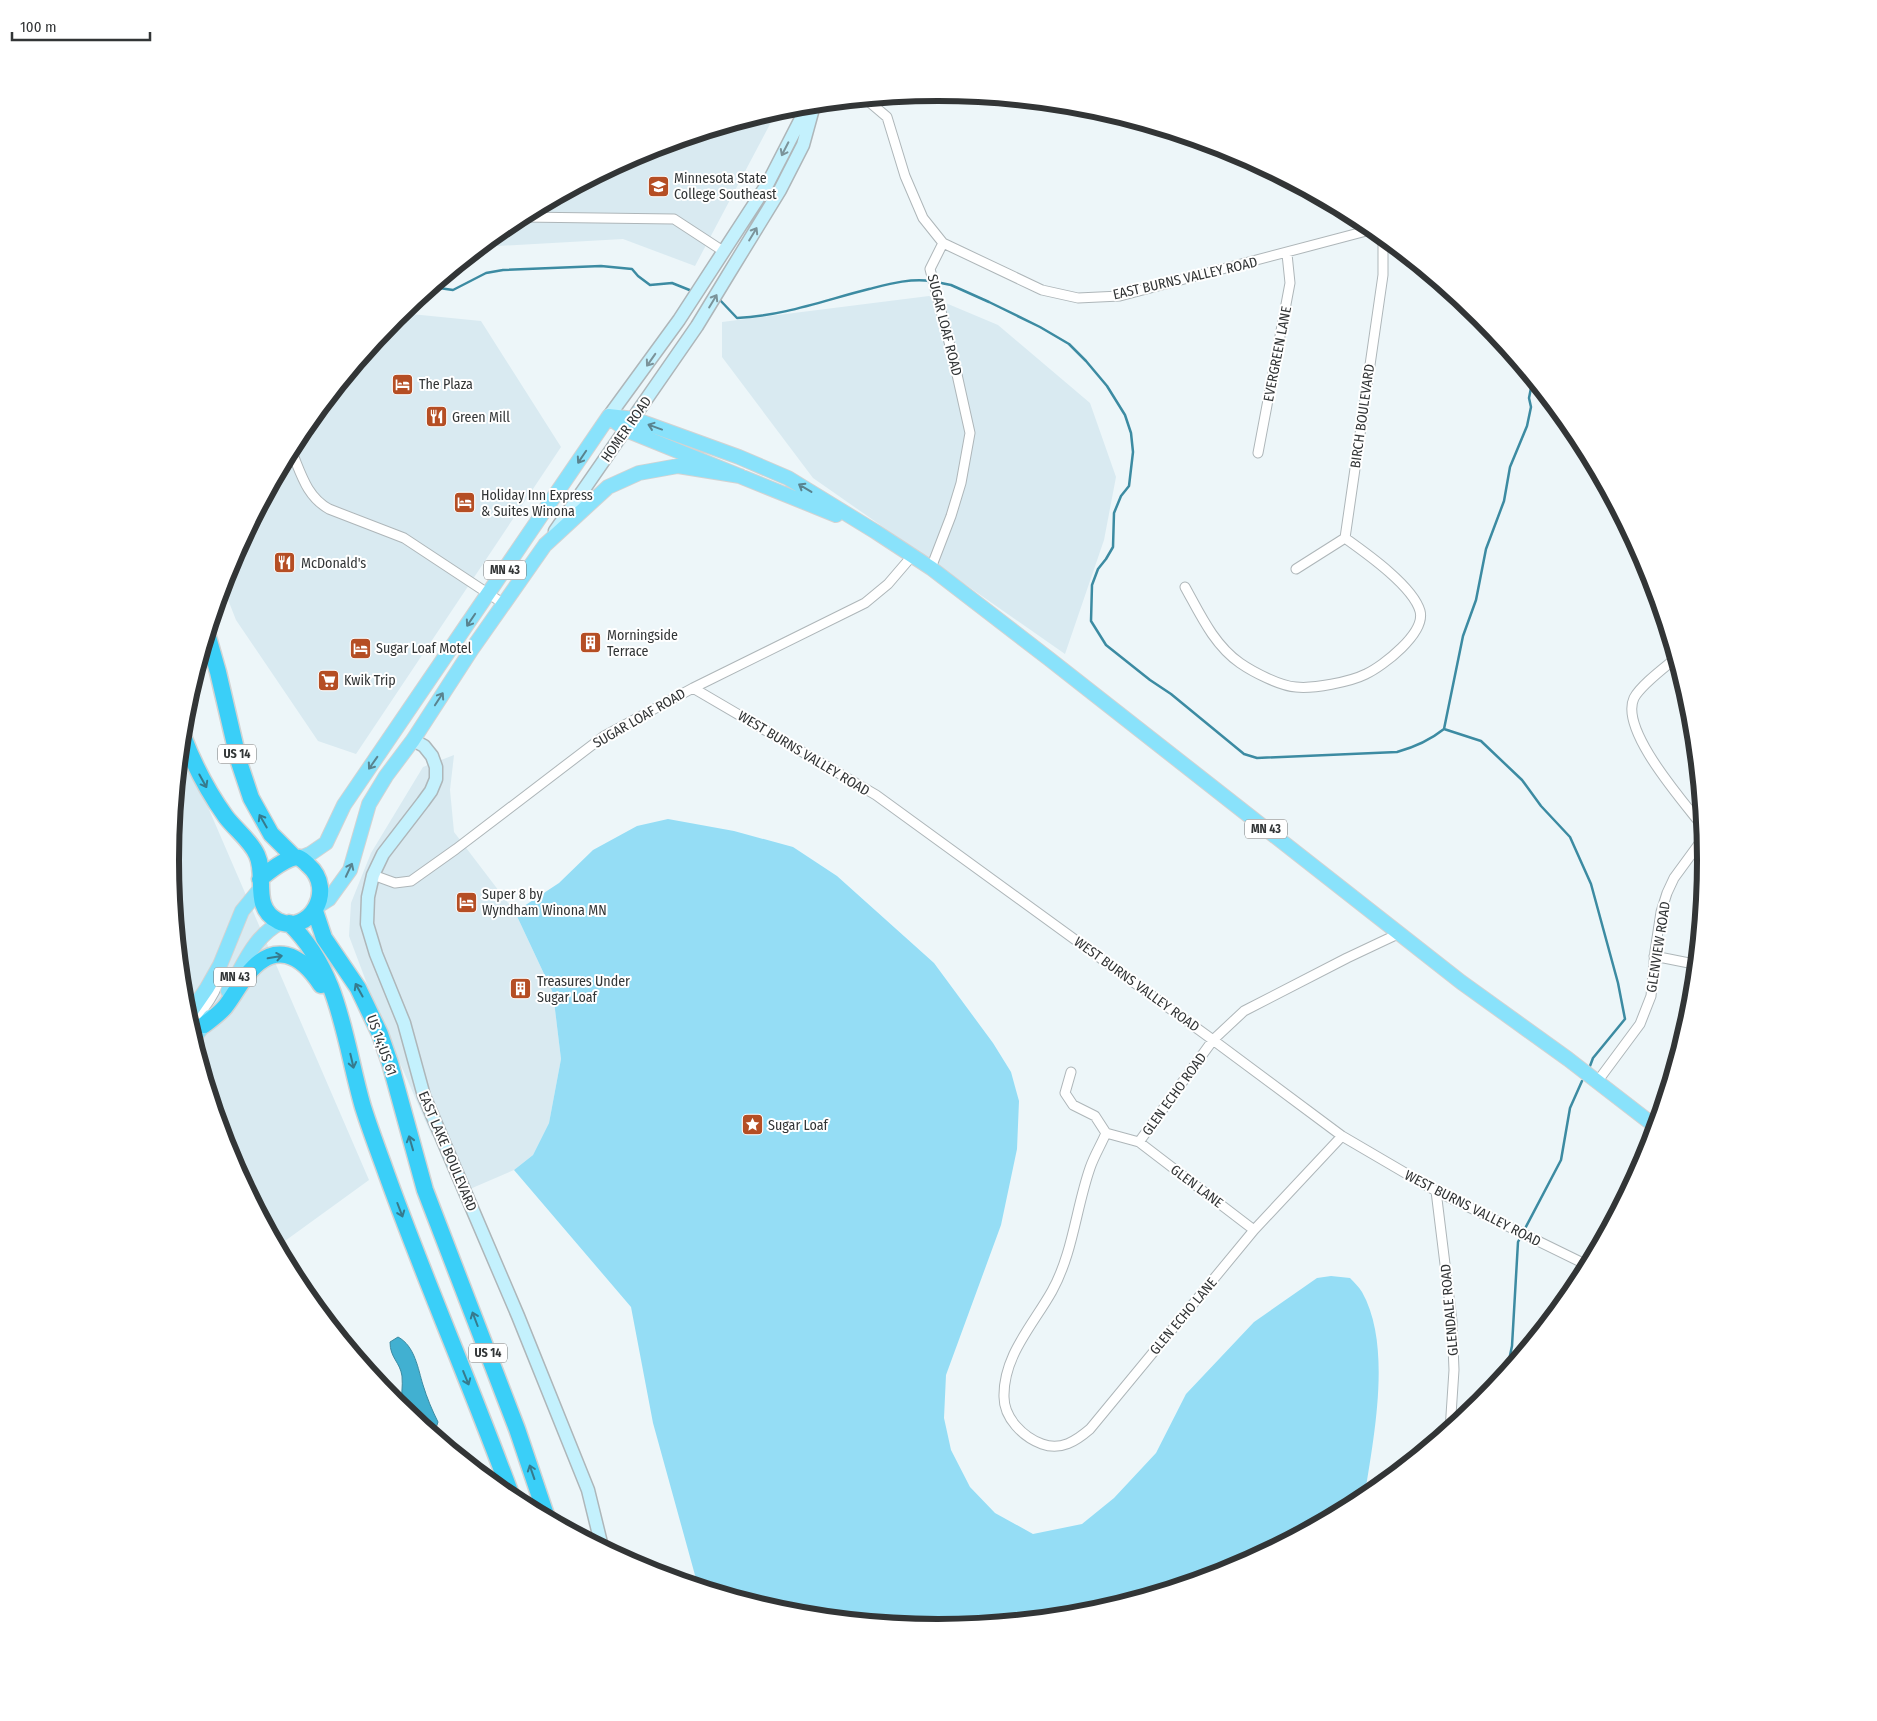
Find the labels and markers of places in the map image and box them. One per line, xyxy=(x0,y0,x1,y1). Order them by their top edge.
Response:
place label: Minnesota State College Southeast xyxy=(674,170,777,203)
school or university icon: Minnesota State College Southeast xyxy=(646,174,670,198)
hotel icon: The Plaza xyxy=(391,372,415,396)
place label: The Plaza xyxy=(419,376,473,393)
restaurant icon: Green Mill xyxy=(424,405,448,429)
place label: Green Mill xyxy=(452,409,510,426)
place label: Holiday Inn Express & Suites Winona xyxy=(481,487,593,520)
hotel icon: Holiday Inn Express & Suites Winona xyxy=(453,491,477,515)
restaurant icon: McDonald's xyxy=(273,551,297,575)
place label: McDonald's xyxy=(301,555,366,572)
place label: Morningside Terrace xyxy=(607,627,678,660)
building icon: Morningside Terrace xyxy=(579,631,603,655)
hotel icon: Sugar Loaf Motel xyxy=(348,636,372,660)
place label: Sugar Loaf Motel xyxy=(376,640,472,657)
supermarket icon: Kwik Trip xyxy=(316,668,340,692)
place label: Kwik Trip xyxy=(344,672,396,689)
place label: Super 8 by Wyndham Winona MN xyxy=(482,886,607,919)
hotel icon: Super 8 by Wyndham Winona MN xyxy=(454,890,478,914)
place label: Treasures Under Sugar Loaf xyxy=(537,973,630,1006)
building icon: Treasures Under Sugar Loaf xyxy=(509,977,533,1001)
place icon: Sugar Loaf xyxy=(740,1113,764,1137)
place label: Sugar Loaf xyxy=(768,1117,830,1134)

